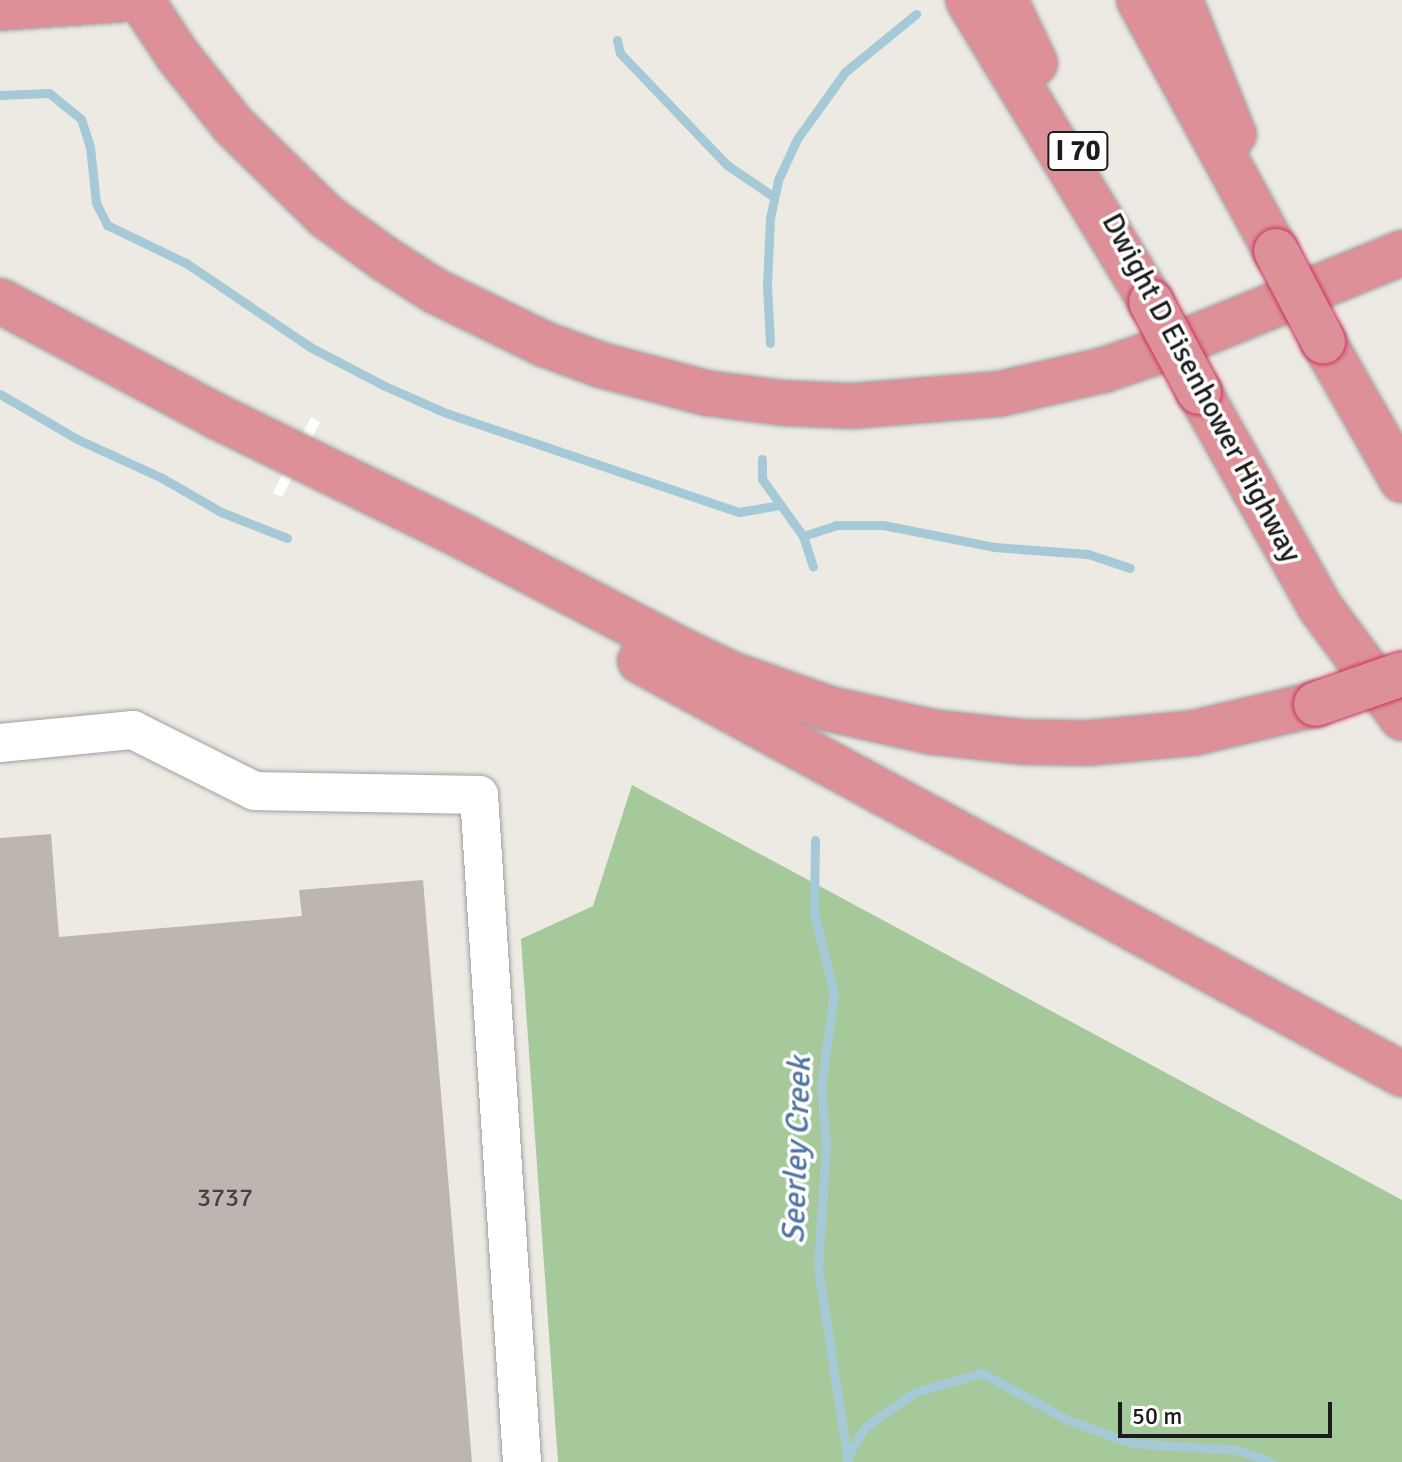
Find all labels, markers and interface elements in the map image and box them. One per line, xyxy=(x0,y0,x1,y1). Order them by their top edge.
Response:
road number: I 70 xyxy=(1046,127,1110,175)
street label: Dwight D Eisenhower Highway xyxy=(1093,207,1309,569)
water label: Seerley Creek xyxy=(775,1056,819,1244)
house number: 3737 xyxy=(197,1183,253,1215)
scale bar xyxy=(1122,1386,1336,1436)
text: 50 m xyxy=(1132,1401,1182,1431)

